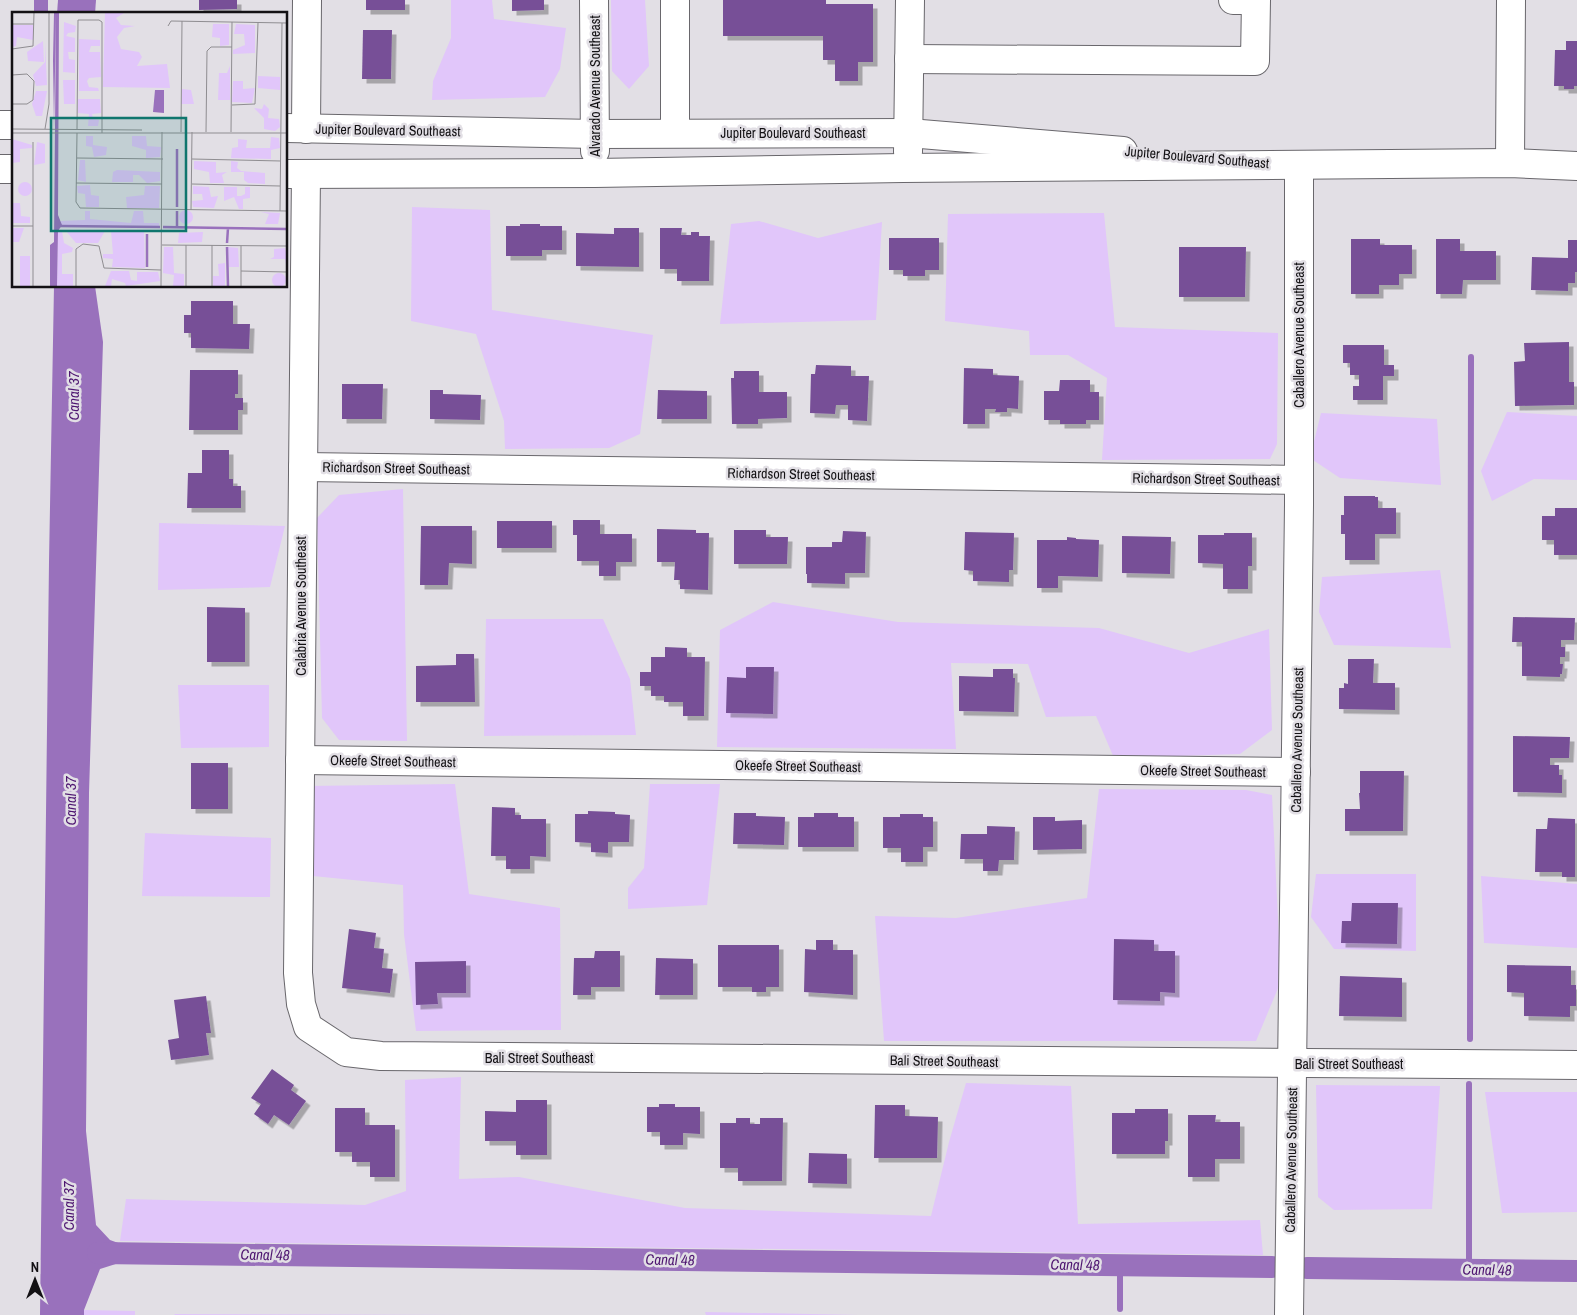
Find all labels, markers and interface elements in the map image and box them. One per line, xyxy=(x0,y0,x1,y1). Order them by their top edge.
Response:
inset map xyxy=(12,12,288,288)
street label: Alvarado Avenue Southeast xyxy=(586,15,604,158)
street label: Jupiter Boulevard Southeast xyxy=(315,120,461,140)
street label: Jupiter Boulevard Southeast xyxy=(721,124,865,142)
street label: Jupiter Boulevard Southeast xyxy=(1124,142,1270,172)
street label: Caballero Avenue Southeast xyxy=(1290,262,1308,408)
water label: Canal 37 xyxy=(63,370,84,421)
street label: Richardson Street Southeast xyxy=(322,458,470,478)
street label: Richardson Street Southeast xyxy=(727,464,875,484)
street label: Richardson Street Southeast xyxy=(1132,469,1280,489)
street label: Calabria Avenue Southeast xyxy=(292,536,310,676)
street label: Caballero Avenue Southeast xyxy=(1287,667,1307,813)
street label: Okeefe Street Southeast xyxy=(330,751,456,771)
street label: Okeefe Street Southeast xyxy=(735,756,861,776)
street label: Okeefe Street Southeast xyxy=(1140,761,1266,781)
water label: Canal 37 xyxy=(60,775,81,826)
street label: Bali Street Southeast xyxy=(485,1049,593,1067)
street label: Bali Street Southeast xyxy=(890,1051,998,1071)
street label: Bali Street Southeast xyxy=(1295,1055,1403,1073)
street label: Caballero Avenue Southeast xyxy=(1281,1087,1301,1233)
water label: Canal 37 xyxy=(58,1180,79,1231)
water label: Canal 48 xyxy=(240,1244,290,1265)
water label: Canal 48 xyxy=(645,1249,695,1270)
water label: Canal 48 xyxy=(1050,1254,1100,1275)
north arrow xyxy=(10,1255,60,1305)
text: N xyxy=(31,1258,39,1276)
water label: Canal 48 xyxy=(1462,1259,1512,1280)

